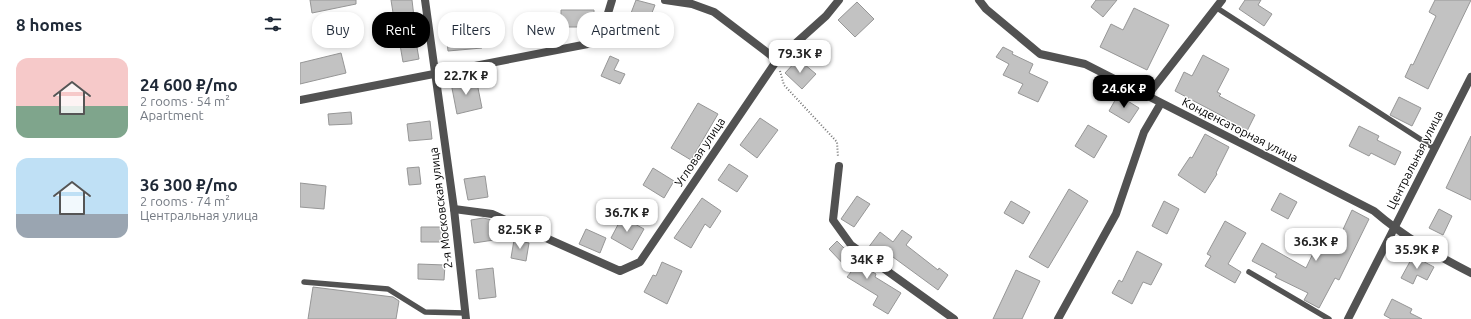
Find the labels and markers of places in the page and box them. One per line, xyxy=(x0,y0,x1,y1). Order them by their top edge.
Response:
pin: 79.3K ₽ xyxy=(763,40,837,74)
pin: 22.7K ₽ xyxy=(429,62,503,96)
pin: 24.6K ₽ xyxy=(1087,75,1161,109)
pin: 36.7K ₽ xyxy=(590,199,664,233)
pin: 82.5K ₽ xyxy=(483,216,557,250)
pin: 36.3K ₽ xyxy=(1279,228,1353,262)
pin: 35.9K ₽ xyxy=(1380,236,1454,270)
pin: 34K ₽ xyxy=(839,246,895,280)

